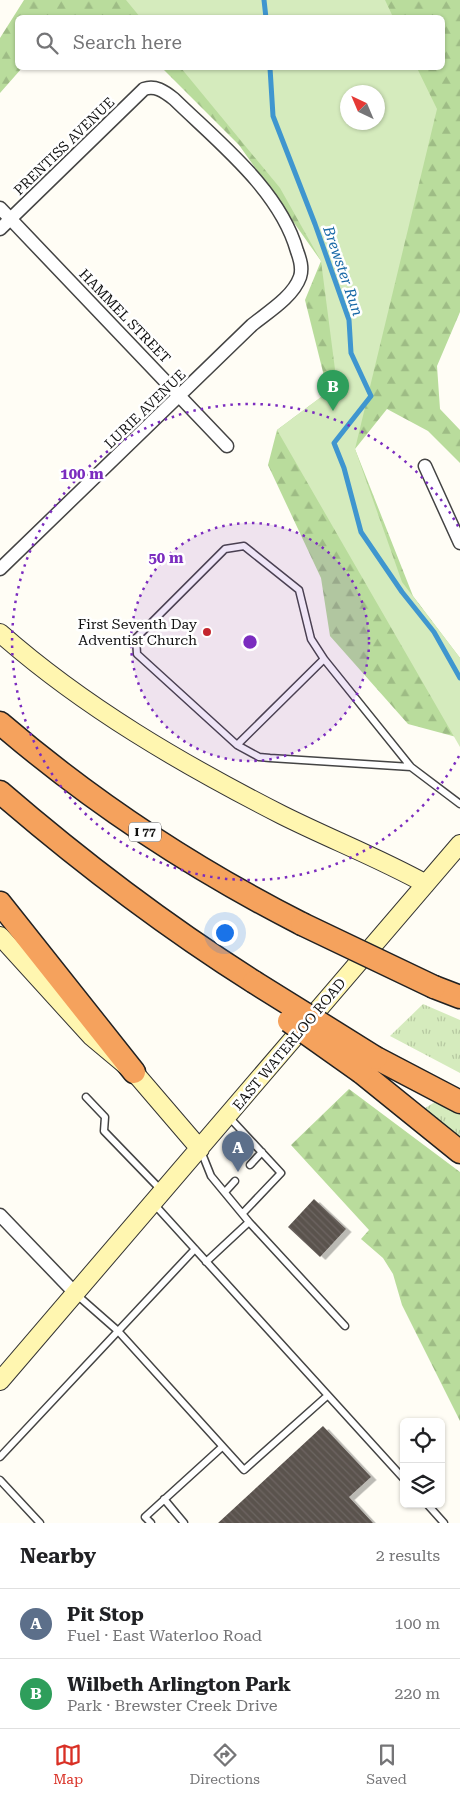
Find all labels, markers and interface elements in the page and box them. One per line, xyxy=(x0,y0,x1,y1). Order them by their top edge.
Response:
search box xyxy=(15,15,445,70)
icon: search xyxy=(33,29,61,57)
text: Search here xyxy=(73,31,182,54)
north arrow xyxy=(340,85,385,130)
street label: PRENTISS AVENUE xyxy=(10,94,118,198)
water label: Brewster Run xyxy=(319,223,367,318)
street label: HAMMEL STREET xyxy=(76,266,174,366)
street label: LURIE AVENUE xyxy=(101,366,189,452)
pin: B xyxy=(317,370,349,411)
text: 100 m xyxy=(60,465,104,483)
text: 50 m xyxy=(148,549,184,567)
place label: First Seventh Day Adventist Church xyxy=(78,616,198,648)
marker: First Seventh Day Adventist Church xyxy=(201,626,213,638)
centre of rings xyxy=(241,633,259,651)
road number: I 77 xyxy=(129,822,161,842)
your location xyxy=(212,920,238,946)
street label: EAST WATERLOO ROAD xyxy=(229,975,349,1113)
pin: A xyxy=(222,1131,254,1172)
map controls xyxy=(400,1418,445,1508)
button: locate xyxy=(400,1418,445,1463)
button: layers xyxy=(400,1463,445,1508)
text: Nearby xyxy=(20,1544,96,1568)
text: 2 results xyxy=(376,1546,440,1565)
text: Pit Stop xyxy=(67,1603,144,1626)
text: A xyxy=(30,1614,42,1633)
text: 100 m xyxy=(394,1614,440,1633)
text: Fuel · East Waterloo Road xyxy=(67,1626,262,1645)
text: Wilbeth Arlington Park xyxy=(67,1673,291,1696)
text: B xyxy=(30,1684,42,1703)
text: 220 m xyxy=(394,1684,440,1703)
text: Park · Brewster Creek Drive xyxy=(67,1696,278,1715)
tab: Map xyxy=(53,1741,83,1787)
tab: Directions xyxy=(189,1741,260,1787)
tab: Saved xyxy=(366,1741,407,1787)

